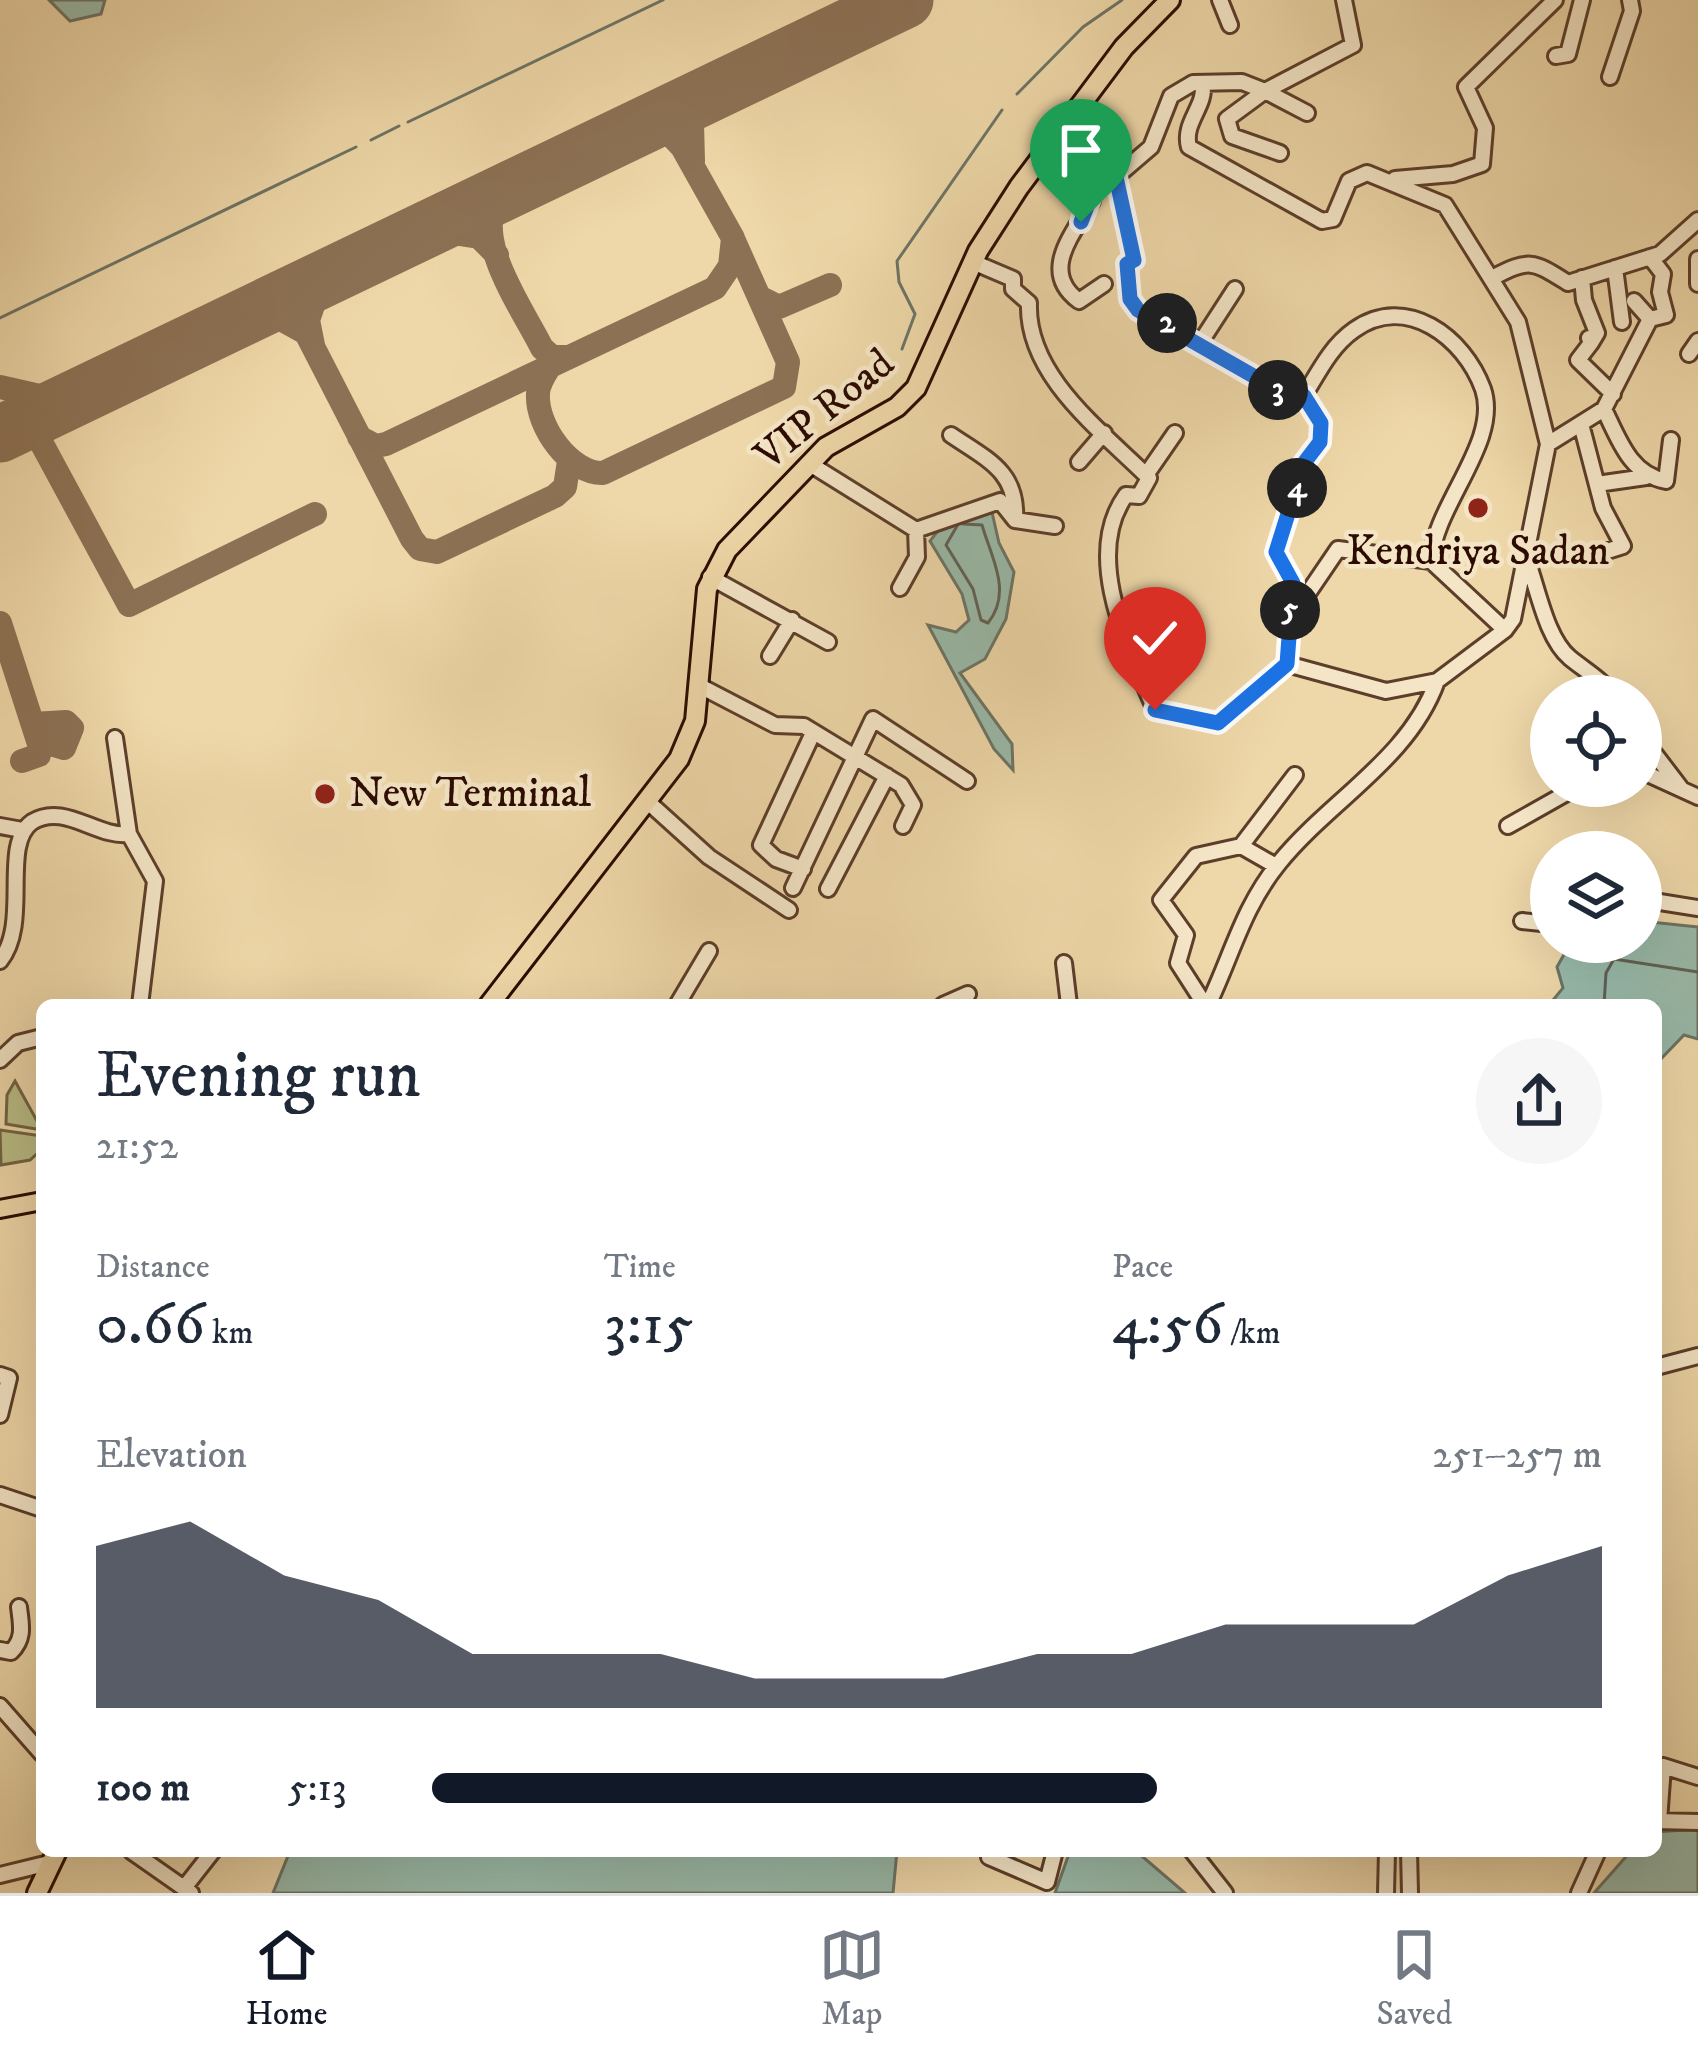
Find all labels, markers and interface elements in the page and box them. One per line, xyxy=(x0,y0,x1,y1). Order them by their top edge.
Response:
pin xyxy=(1030,99,1132,222)
icon: arrive xyxy=(1048,117,1114,183)
pin: 2 xyxy=(1137,293,1197,353)
text: 2 xyxy=(1159,302,1175,343)
street label: VIP Road xyxy=(744,338,905,483)
pin: 3 xyxy=(1248,360,1308,420)
text: 3 xyxy=(1272,369,1284,410)
pin: 4 xyxy=(1267,458,1327,518)
text: 4 xyxy=(1288,467,1307,508)
marker: Kendriya Sadan xyxy=(1465,495,1491,521)
place label: Kendriya Sadan xyxy=(1346,526,1610,578)
pin: 5 xyxy=(1260,580,1320,640)
pin xyxy=(1104,587,1206,710)
text: 5 xyxy=(1282,589,1298,630)
icon: check xyxy=(1122,605,1188,671)
map controls xyxy=(1530,675,1662,963)
button: locate xyxy=(1530,675,1662,807)
place label: New Terminal xyxy=(349,768,592,820)
marker: New Terminal xyxy=(312,781,338,807)
button: layers xyxy=(1530,831,1662,963)
text: Evening run xyxy=(96,1036,421,1118)
button: share xyxy=(1476,1038,1602,1164)
text: 21:52 xyxy=(96,1122,178,1171)
text: Distance xyxy=(96,1247,210,1288)
text: Time xyxy=(604,1247,676,1288)
text: Pace xyxy=(1112,1247,1173,1288)
text: 0.66 xyxy=(96,1288,205,1363)
text: 3:15 xyxy=(604,1288,694,1363)
text: 4:56 xyxy=(1112,1288,1223,1363)
text: km xyxy=(205,1313,253,1354)
text: /km xyxy=(1223,1313,1280,1354)
text: Elevation xyxy=(96,1431,247,1480)
text: 251–257 m xyxy=(1432,1431,1602,1480)
text: 100 m xyxy=(96,1764,190,1813)
text: 5:13 xyxy=(288,1764,346,1813)
tab: Home xyxy=(246,1922,327,2035)
tab: Map xyxy=(819,1922,885,2035)
tab: Saved xyxy=(1376,1922,1452,2035)

